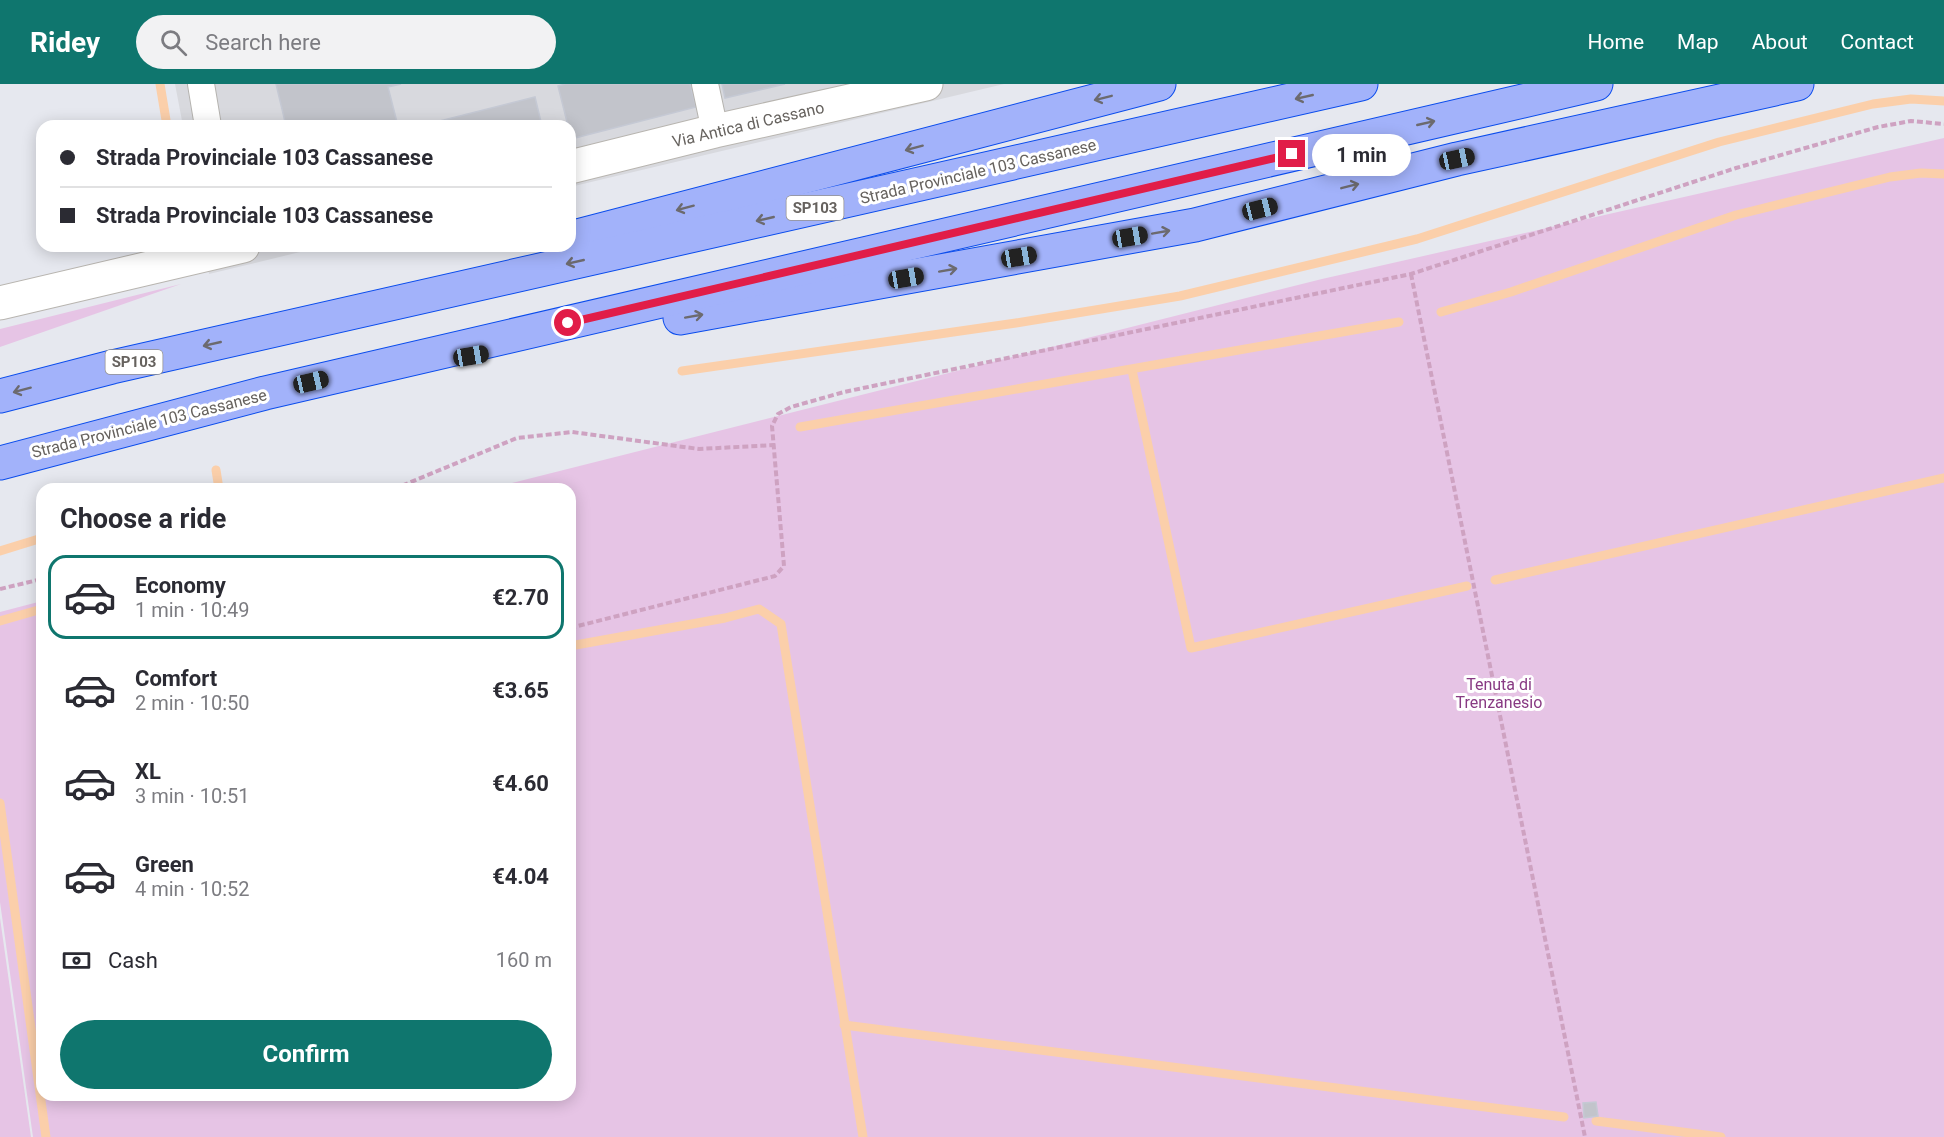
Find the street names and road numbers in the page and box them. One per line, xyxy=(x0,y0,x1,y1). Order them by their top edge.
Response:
street label: Via Antica di Cassano xyxy=(670,98,826,151)
street label: Strada Provinciale 103 Cassanese xyxy=(858,135,1098,208)
road number: SP103 xyxy=(786,196,844,220)
road number: SP103 xyxy=(106,350,162,374)
street label: Strada Provinciale 103 Cassanese xyxy=(30,385,269,462)

